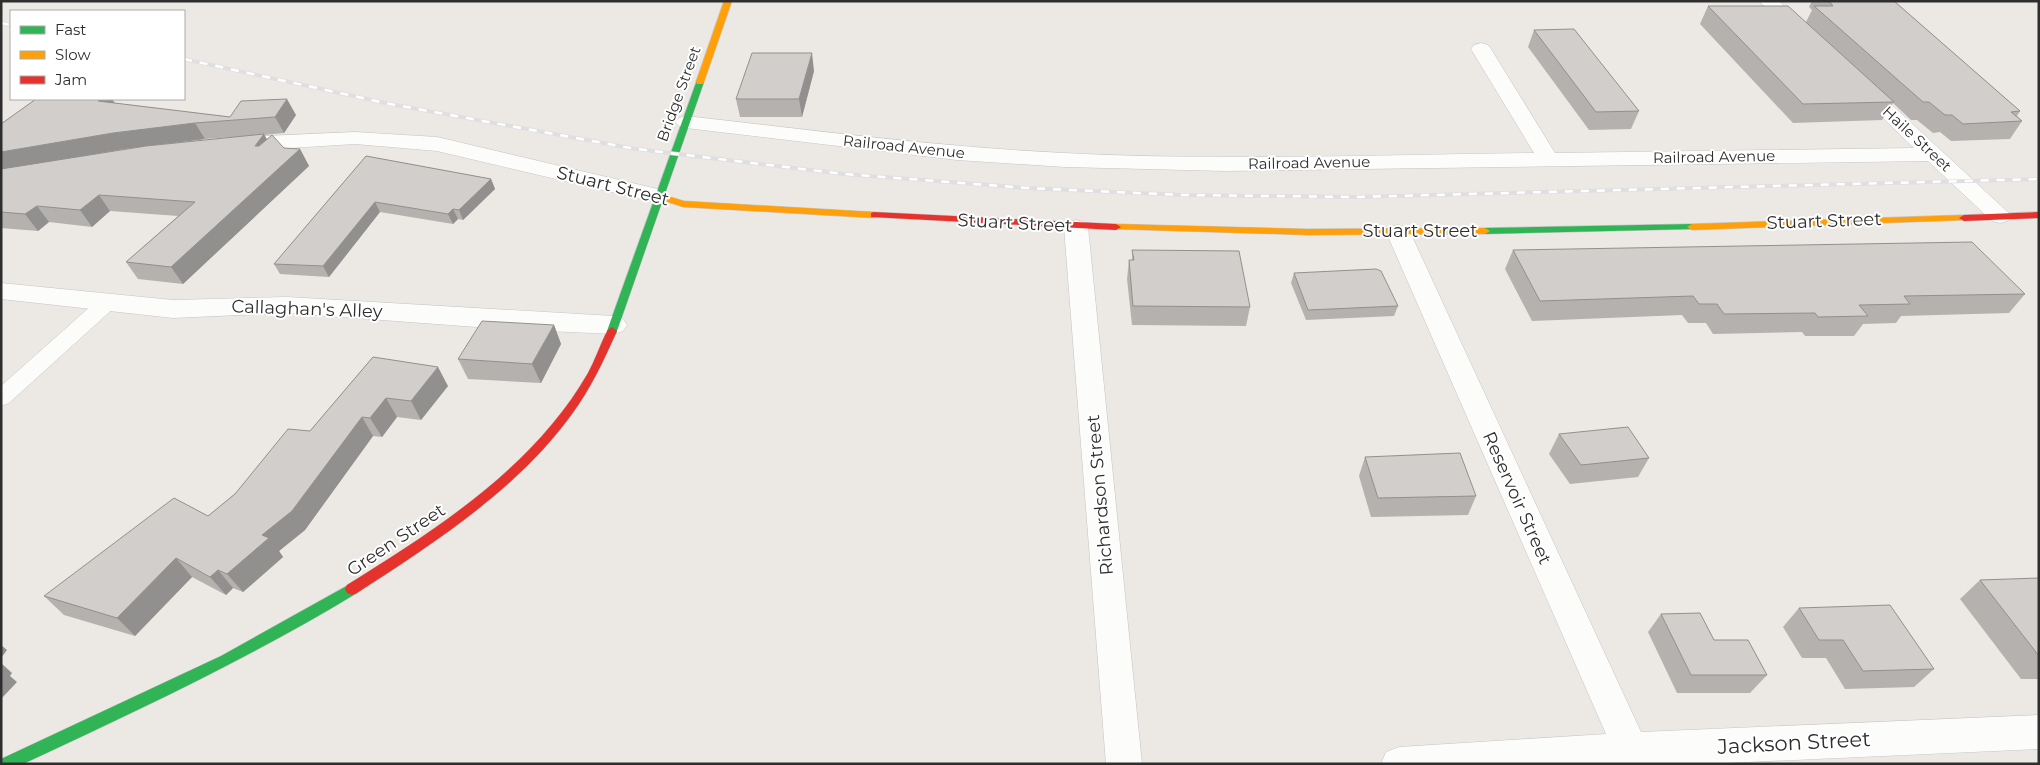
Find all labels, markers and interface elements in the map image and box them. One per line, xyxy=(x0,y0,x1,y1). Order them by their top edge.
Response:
legend xyxy=(10,10,185,100)
text: Fast xyxy=(55,20,86,39)
street label: Bridge Street xyxy=(652,44,705,144)
text: Slow xyxy=(55,45,91,64)
text: Jam xyxy=(54,70,87,89)
street label: Haile Street xyxy=(1879,102,1956,175)
street label: Railroad Avenue xyxy=(842,131,966,162)
street label: Railroad Avenue xyxy=(1653,146,1775,167)
street label: Railroad Avenue xyxy=(1248,152,1370,173)
street label: Stuart Street xyxy=(555,161,671,211)
street label: Stuart Street xyxy=(1766,208,1882,234)
street label: Stuart Street xyxy=(957,209,1073,237)
street label: Stuart Street xyxy=(1362,220,1478,242)
street label: Callaghan's Alley xyxy=(231,295,383,323)
street label: Richardson Street xyxy=(1082,414,1118,576)
street label: Reservoir Street xyxy=(1478,428,1556,568)
street label: Green Street xyxy=(343,499,449,581)
street label: Jackson Street xyxy=(1716,726,1871,759)

